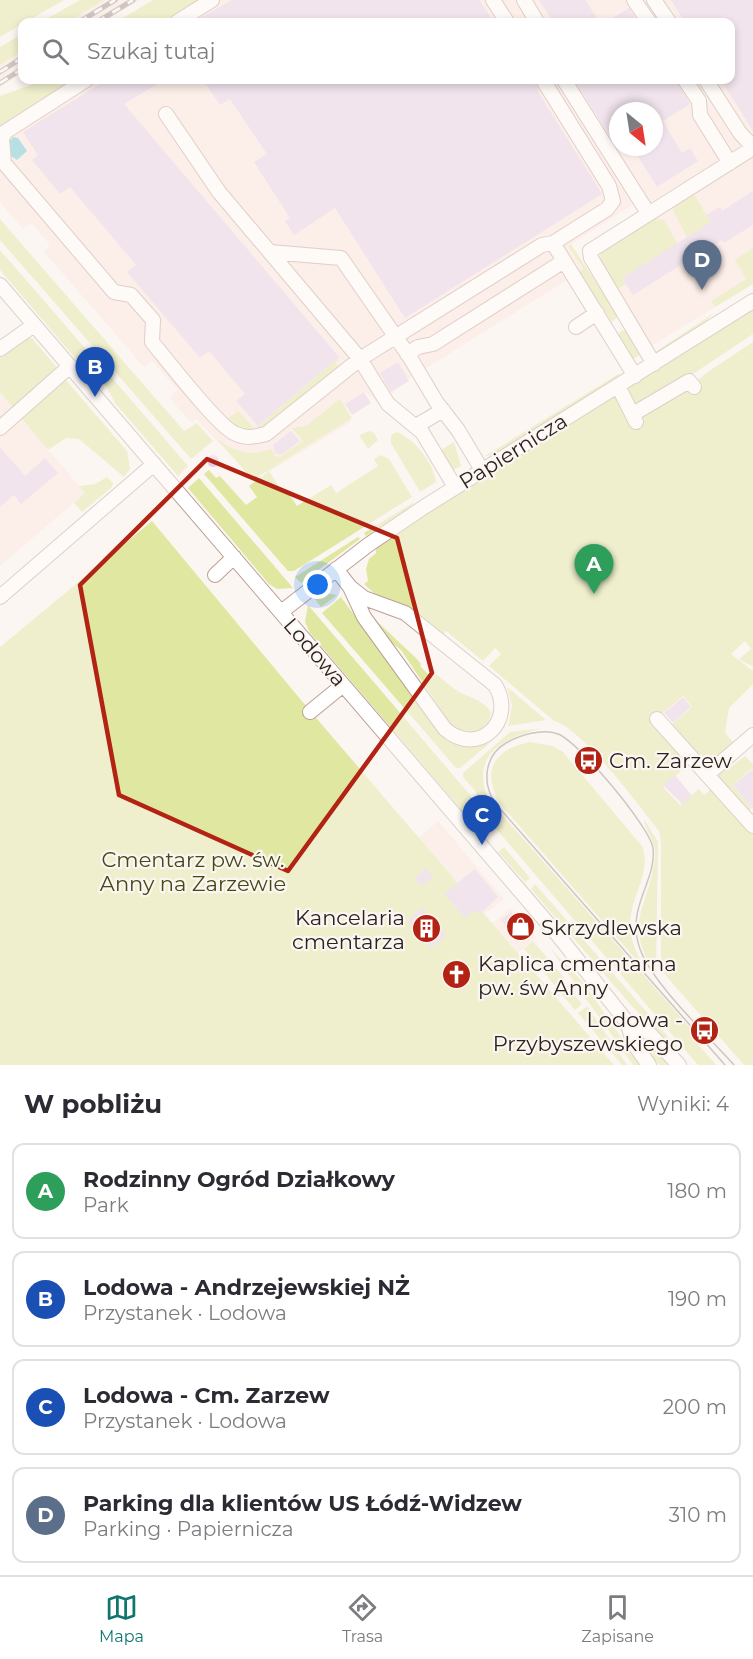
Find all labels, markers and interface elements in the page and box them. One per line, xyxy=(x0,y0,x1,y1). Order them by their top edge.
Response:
search box xyxy=(18,18,735,84)
icon: search xyxy=(39,35,72,68)
text: Szukaj tutaj xyxy=(87,38,215,65)
north arrow xyxy=(609,102,663,156)
pin: D xyxy=(682,240,722,290)
pin: B xyxy=(76,348,115,397)
street label: Papiernicza xyxy=(454,408,572,494)
pin: A xyxy=(574,544,614,594)
your location xyxy=(303,570,332,599)
street label: Lodowa xyxy=(278,613,352,691)
bus stop icon: Cm. Zarzew xyxy=(572,744,604,776)
place label: Cm. Zarzew xyxy=(609,748,733,773)
pin: C xyxy=(462,796,502,845)
park label: Cmentarz pw. św. Anny na Zarzewie xyxy=(100,847,286,896)
place label: Kancelaria cmentarza xyxy=(292,905,405,954)
shop icon: Skrzydlewska xyxy=(504,911,536,943)
building icon: Kancelaria cmentarza xyxy=(410,913,442,945)
place label: Skrzydlewska xyxy=(541,915,682,940)
place label: Kaplica cmentarna pw. św Anny xyxy=(478,951,677,1000)
church icon: Kaplica cmentarna pw. św Anny xyxy=(441,959,473,991)
place label: Lodowa - Przybyszewskiego xyxy=(493,1007,683,1056)
bus stop icon: Lodowa - Przybyszewskiego xyxy=(688,1015,720,1047)
text: W pobliżu xyxy=(24,1088,162,1120)
text: Wyniki: 4 xyxy=(637,1092,729,1116)
text: Rodzinny Ogród Działkowy xyxy=(83,1166,395,1193)
text: A xyxy=(38,1179,53,1203)
text: 180 m xyxy=(667,1179,727,1203)
text: Park xyxy=(83,1193,129,1217)
text: Lodowa - Andrzejewskiej NŻ xyxy=(83,1274,410,1301)
text: B xyxy=(38,1287,53,1311)
text: 190 m xyxy=(668,1287,727,1311)
text: Przystanek · Lodowa xyxy=(83,1301,287,1325)
text: Lodowa - Cm. Zarzew xyxy=(83,1382,330,1409)
text: C xyxy=(38,1395,53,1419)
text: 200 m xyxy=(663,1395,727,1419)
text: Przystanek · Lodowa xyxy=(83,1409,287,1433)
text: Parking dla klientów US Łódź-Widzew xyxy=(83,1490,522,1517)
text: D xyxy=(37,1503,54,1527)
text: 310 m xyxy=(669,1503,727,1527)
text: Parking · Papiernicza xyxy=(83,1517,294,1541)
tab: Mapa xyxy=(99,1591,144,1646)
tab: Trasa xyxy=(342,1591,383,1646)
tab: Zapisane xyxy=(581,1591,654,1646)

